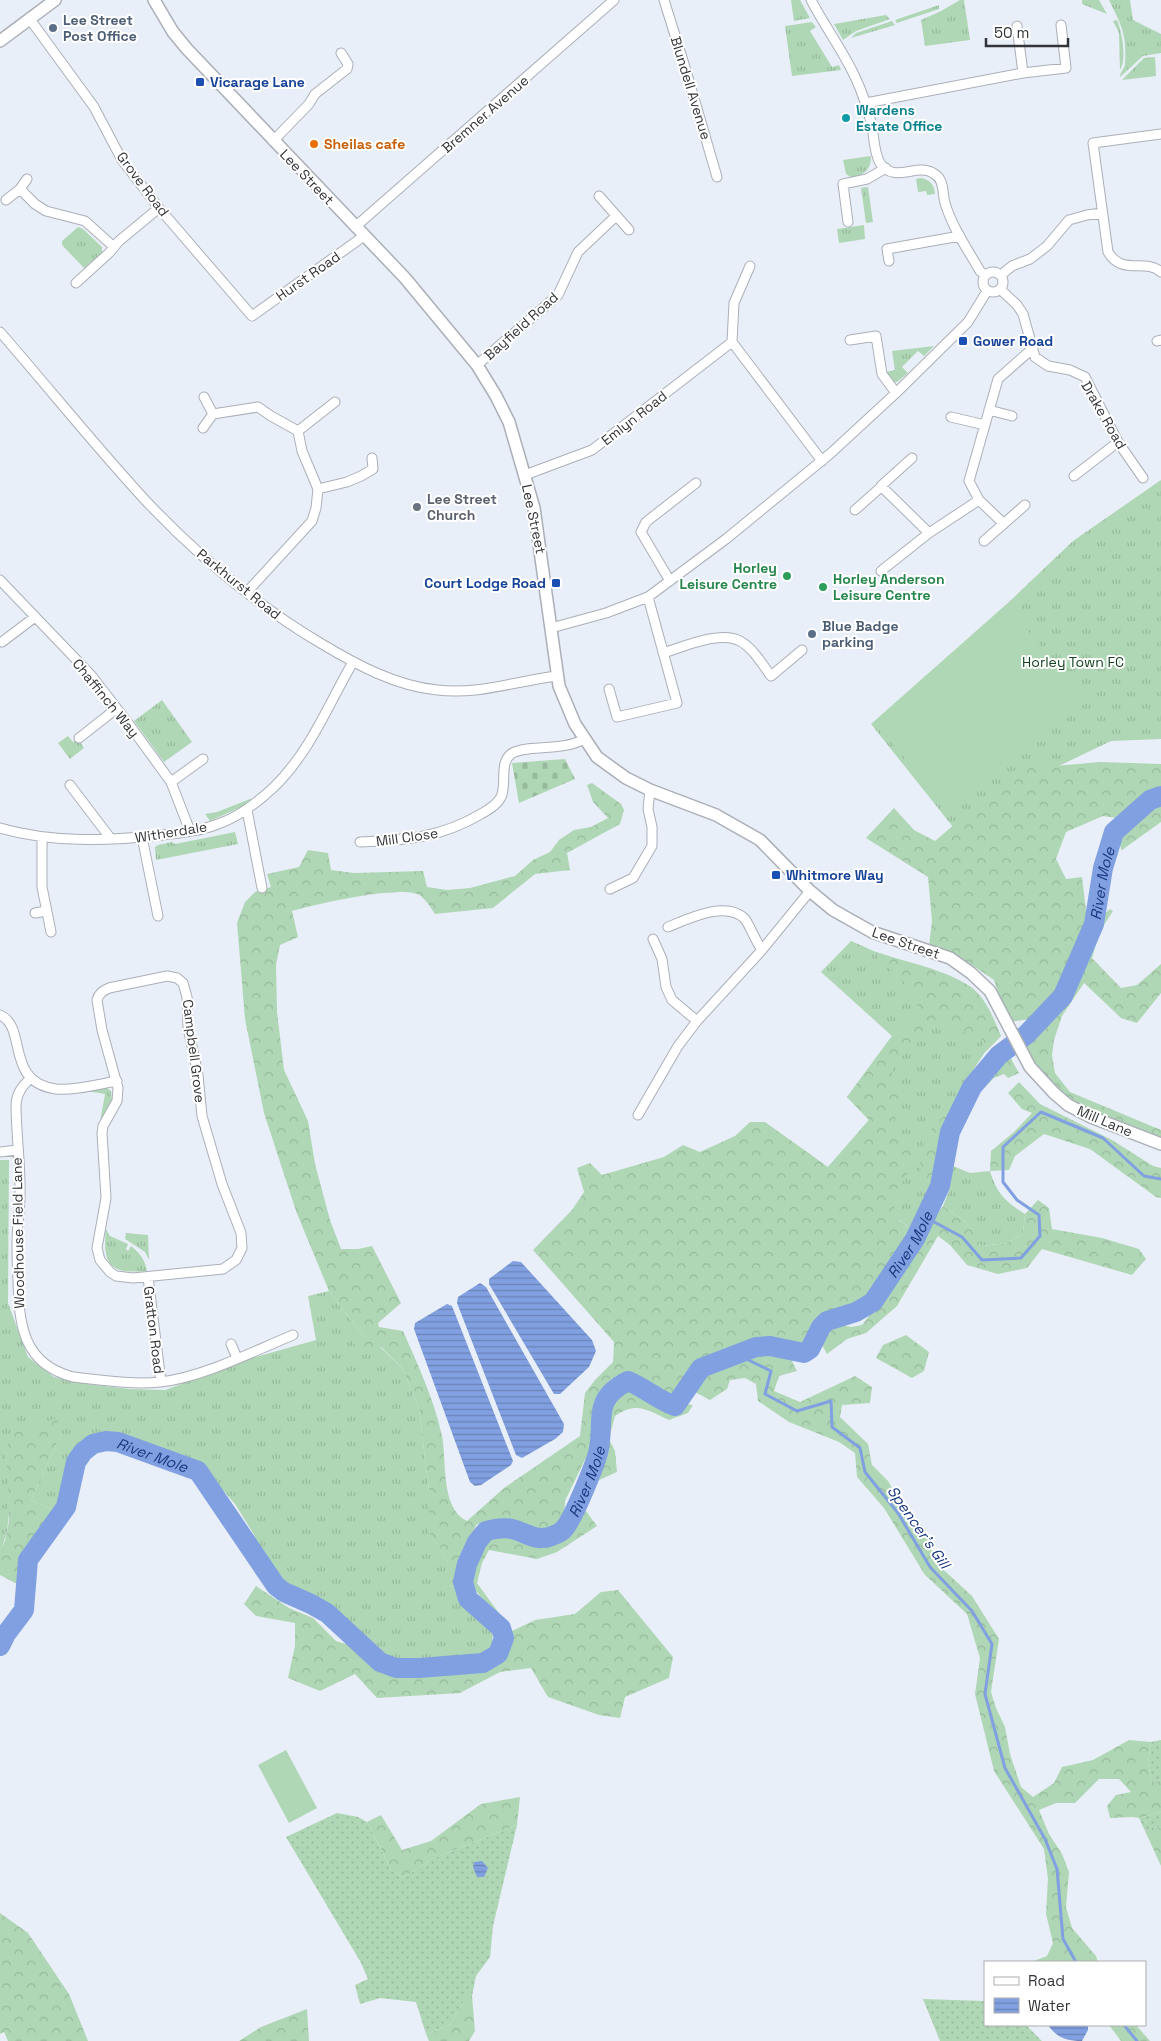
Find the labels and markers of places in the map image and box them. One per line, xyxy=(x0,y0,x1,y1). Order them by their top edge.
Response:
place label: Lee Street Post Office xyxy=(63,11,137,45)
marker: Lee Street Post Office xyxy=(47,22,59,34)
place label: Vicarage Lane xyxy=(210,73,305,91)
marker: Vicarage Lane xyxy=(194,76,206,88)
place label: Wardens Estate Office xyxy=(856,101,942,135)
marker: Wardens Estate Office xyxy=(840,112,852,124)
place label: Sheilas cafe xyxy=(324,135,405,153)
marker: Sheilas cafe xyxy=(308,138,320,150)
place label: Gower Road xyxy=(973,332,1053,350)
marker: Gower Road xyxy=(957,335,969,347)
place label: Lee Street Church xyxy=(427,490,497,524)
marker: Lee Street Church xyxy=(411,501,423,513)
place label: Horley Leisure Centre xyxy=(679,559,777,593)
marker: Horley Leisure Centre xyxy=(781,570,793,582)
place label: Horley Anderson Leisure Centre xyxy=(833,570,945,604)
place label: Court Lodge Road xyxy=(424,574,546,592)
marker: Court Lodge Road xyxy=(550,577,562,589)
marker: Horley Anderson Leisure Centre xyxy=(817,581,829,593)
place label: Blue Badge parking xyxy=(822,617,898,651)
marker: Blue Badge parking xyxy=(806,628,818,640)
place label: Whitmore Way xyxy=(786,866,884,884)
marker: Whitmore Way xyxy=(770,869,782,881)

